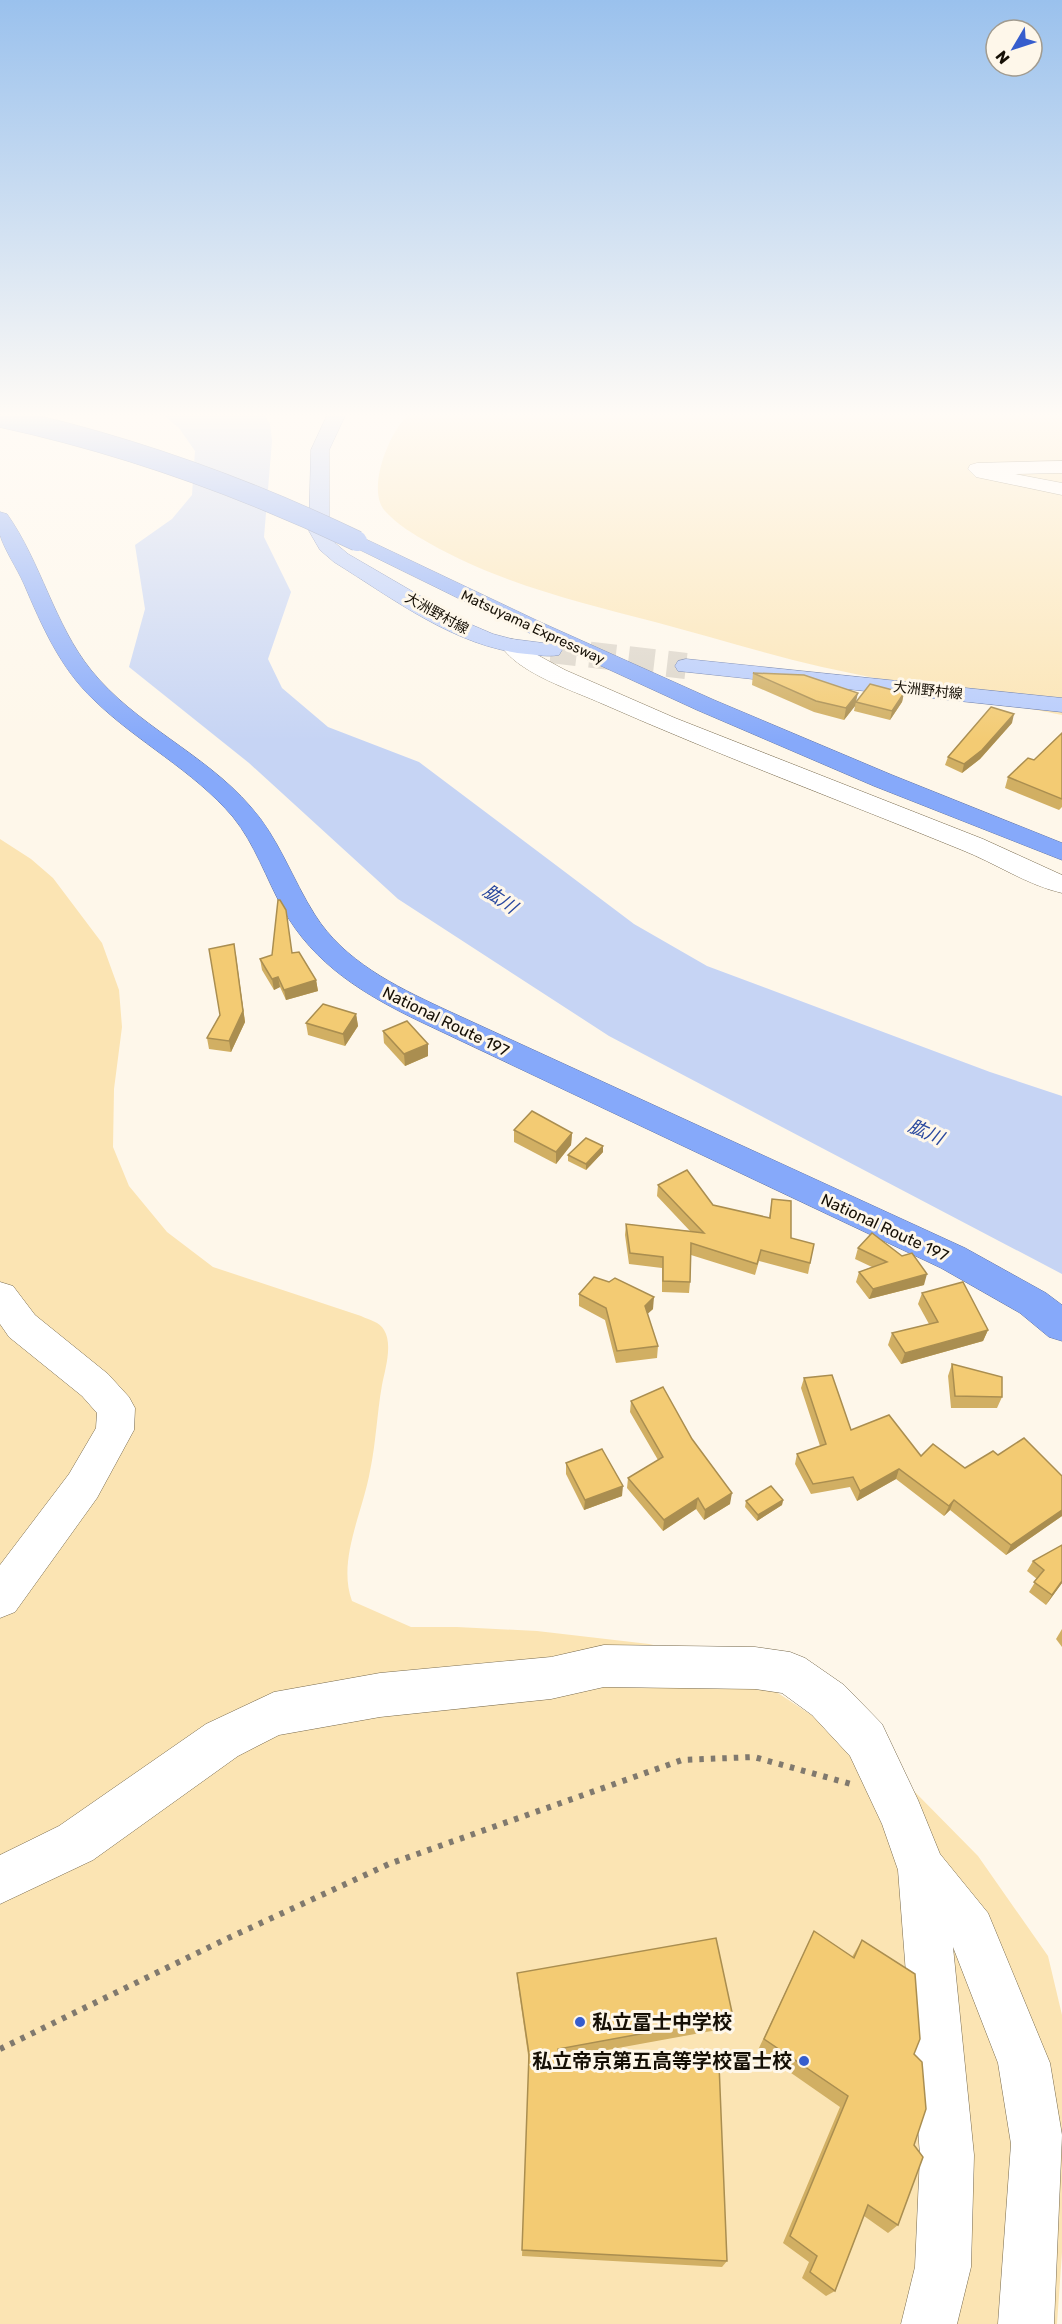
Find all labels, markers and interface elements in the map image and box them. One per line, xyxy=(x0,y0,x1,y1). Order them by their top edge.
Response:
north arrow xyxy=(984,18,1044,78)
text: N xyxy=(992,47,1014,68)
street label: Matsuyama Expressway xyxy=(458,587,608,668)
street label: 大洲野村線 xyxy=(402,589,471,638)
street label: 大洲野村線 xyxy=(892,678,964,703)
water label: 肱川 xyxy=(479,880,523,919)
street label: National Route 197 xyxy=(379,983,512,1060)
water label: 肱川 xyxy=(905,1115,949,1150)
street label: National Route 197 xyxy=(818,1190,952,1265)
place label: 私立冨士中学校 xyxy=(592,2010,732,2034)
marker: 私立冨士中学校 xyxy=(573,2015,587,2029)
place label: 私立帝京第五高等学校冨士校 xyxy=(532,2049,792,2073)
marker: 私立帝京第五高等学校冨士校 xyxy=(797,2054,811,2068)

